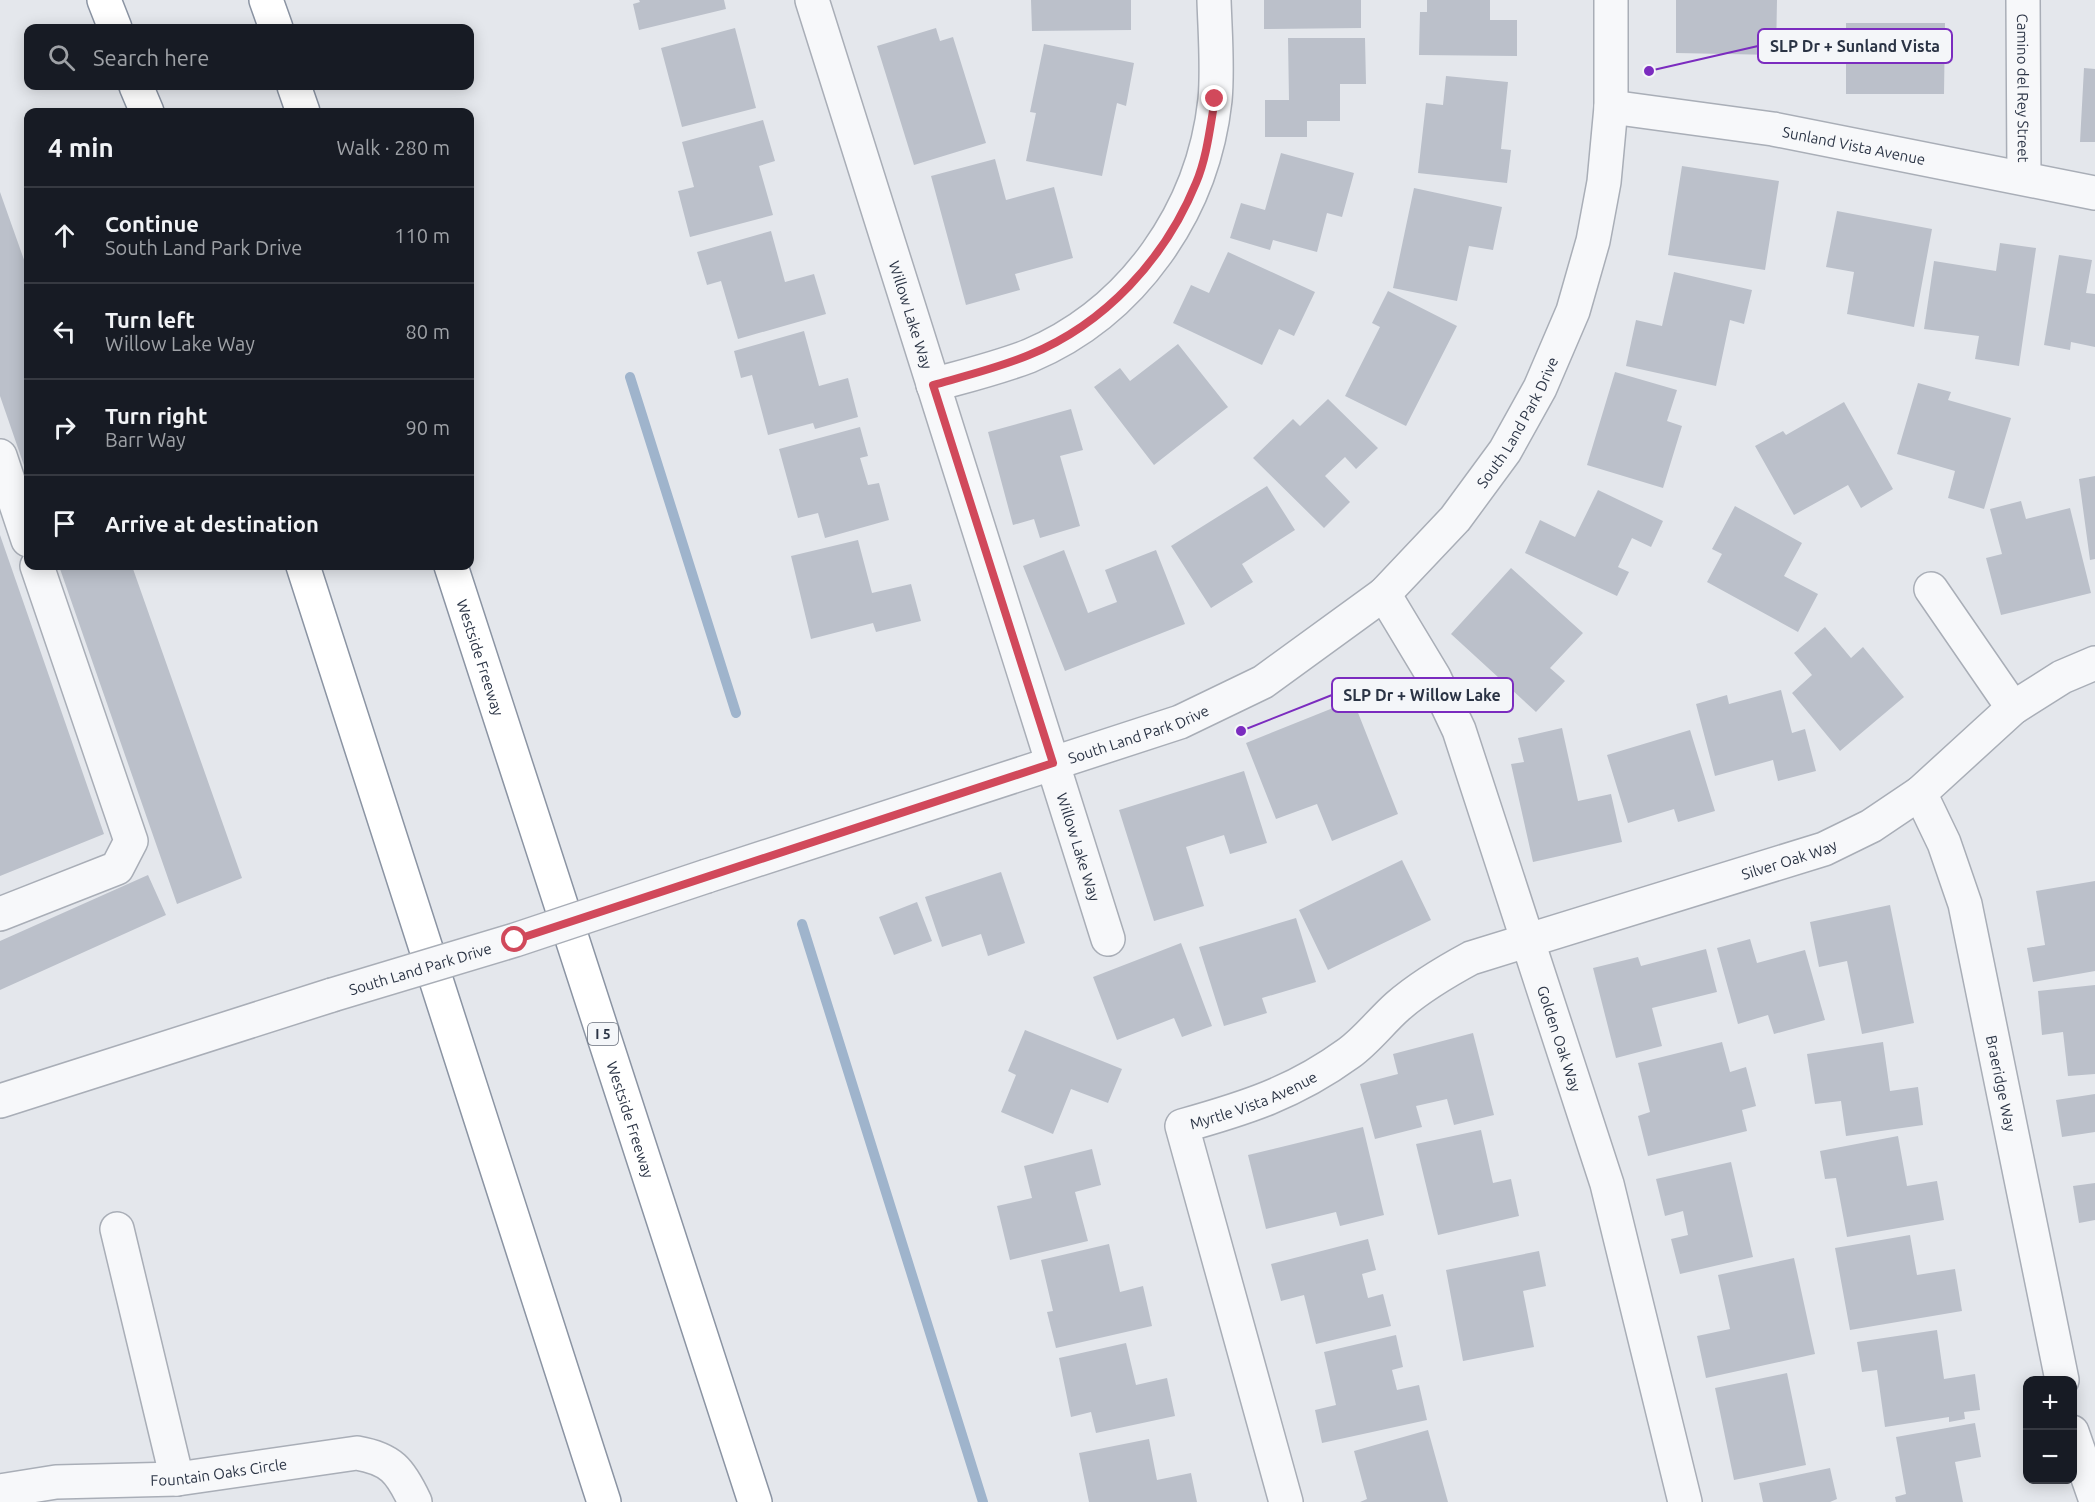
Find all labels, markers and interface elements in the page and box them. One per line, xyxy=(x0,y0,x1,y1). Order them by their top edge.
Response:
street label: Camino del Rey Street xyxy=(2015,13,2032,163)
search box xyxy=(24,24,474,90)
callout: SLP Dr + Sunland Vista xyxy=(1758,29,1952,63)
text: SLP Dr + Sunland Vista xyxy=(1770,37,1940,55)
icon: search xyxy=(45,41,78,74)
text: Search here xyxy=(93,45,209,70)
route end xyxy=(1201,85,1227,111)
street label: Sunland Vista Avenue xyxy=(1781,123,1927,168)
text: 4 min xyxy=(48,133,114,162)
text: Walk · 280 m xyxy=(337,136,450,159)
text: Continue xyxy=(105,211,199,236)
icon: ahead xyxy=(48,219,81,252)
text: 110 m xyxy=(394,224,450,247)
text: South Land Park Drive xyxy=(105,236,302,259)
street label: Willow Lake Way xyxy=(886,259,936,371)
text: Turn left xyxy=(105,307,195,332)
icon: left xyxy=(48,315,81,348)
text: 80 m xyxy=(406,320,450,343)
text: Willow Lake Way xyxy=(105,332,255,355)
street label: South Land Park Drive xyxy=(1473,354,1561,491)
text: Turn right xyxy=(105,403,207,428)
icon: right xyxy=(48,411,81,444)
text: 90 m xyxy=(406,416,450,439)
text: Barr Way xyxy=(105,428,186,451)
icon: arrive xyxy=(48,507,81,540)
text: Arrive at destination xyxy=(105,511,319,536)
street label: Westside Freeway xyxy=(454,597,508,718)
callout: SLP Dr + Willow Lake xyxy=(1332,678,1513,712)
text: SLP Dr + Willow Lake xyxy=(1343,686,1501,704)
street label: South Land Park Drive xyxy=(1066,701,1211,766)
street label: Willow Lake Way xyxy=(1054,791,1104,903)
street label: Silver Oak Way xyxy=(1739,836,1839,882)
route start xyxy=(501,926,527,952)
street label: South Land Park Drive xyxy=(347,939,493,998)
street label: Golden Oak Way xyxy=(1534,983,1585,1094)
road number: I 5 xyxy=(588,1023,618,1045)
street label: Braeridge Way xyxy=(1983,1034,2020,1133)
street label: Westside Freeway xyxy=(604,1059,658,1180)
street label: Myrtle Vista Avenue xyxy=(1188,1067,1320,1132)
map controls xyxy=(2023,1376,2077,1484)
button: + xyxy=(2023,1376,2077,1430)
button: − xyxy=(2023,1430,2077,1484)
street label: Fountain Oaks Circle xyxy=(150,1455,288,1488)

